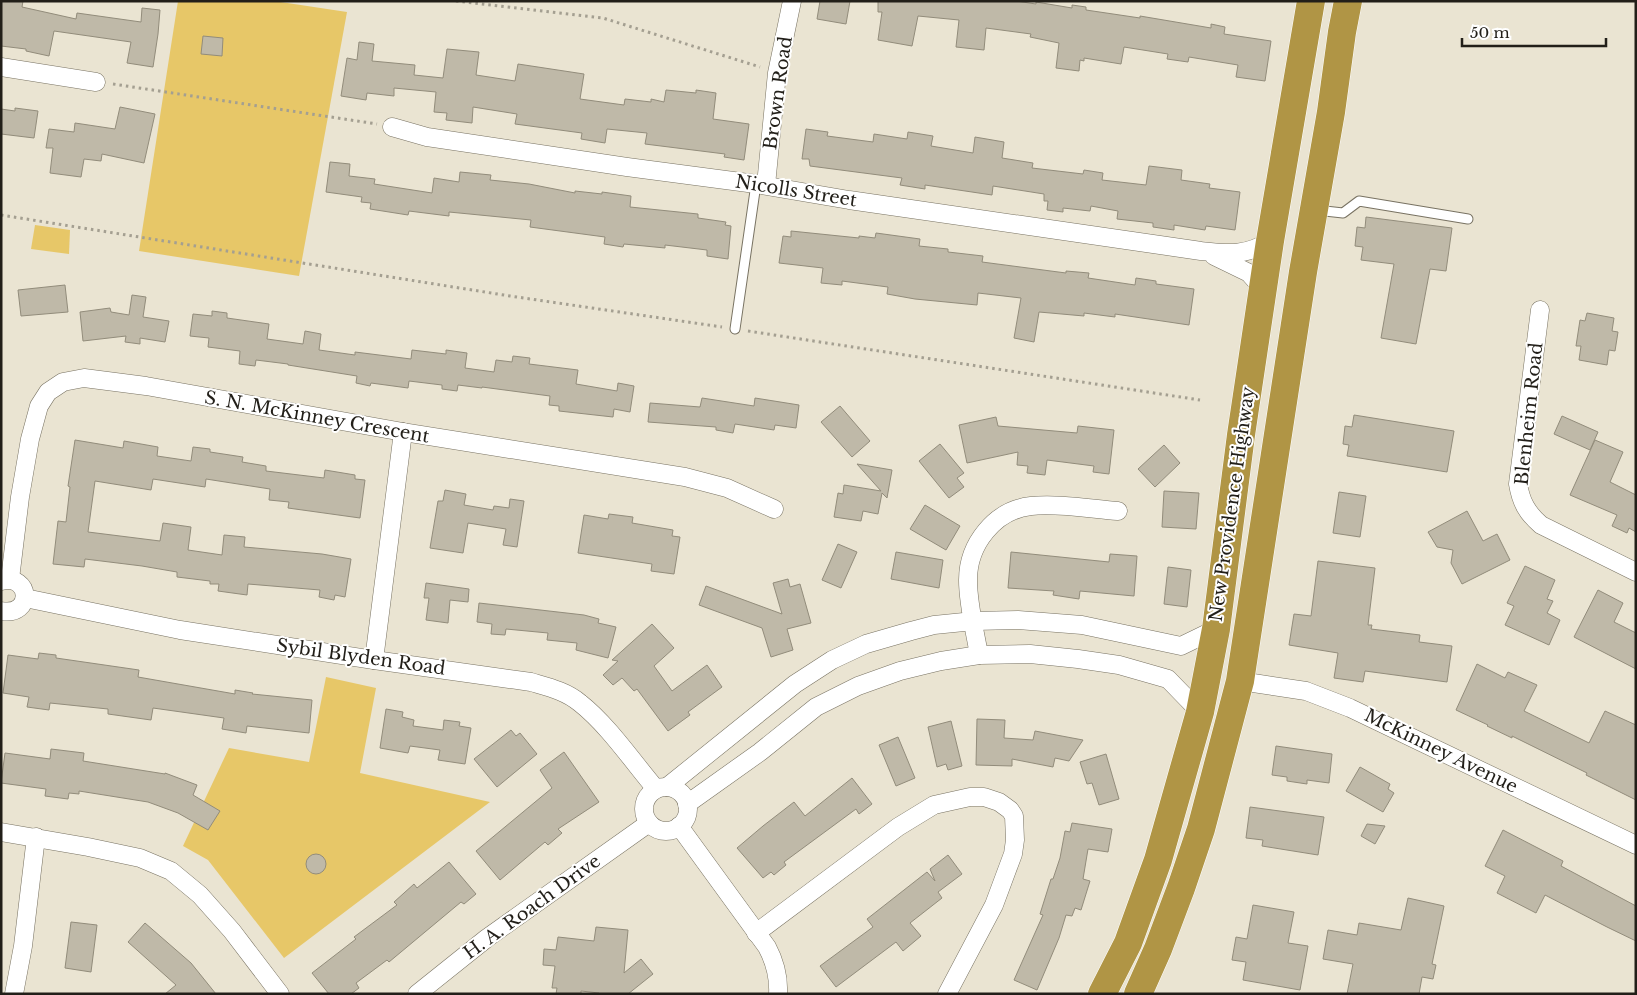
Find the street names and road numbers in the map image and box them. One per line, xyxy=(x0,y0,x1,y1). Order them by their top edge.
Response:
street label: Brown Road xyxy=(759,35,797,151)
street label: Nicolls Street xyxy=(734,171,859,211)
street label: Blenheim Road xyxy=(1511,341,1547,487)
street label: New Providence Highway xyxy=(1205,385,1259,623)
street label: S. N. McKinney Crescent xyxy=(203,386,431,448)
street label: Sybil Blyden Road xyxy=(275,634,447,680)
street label: McKinney Avenue xyxy=(1361,704,1521,798)
street label: H. A. Roach Drive xyxy=(459,850,605,964)

